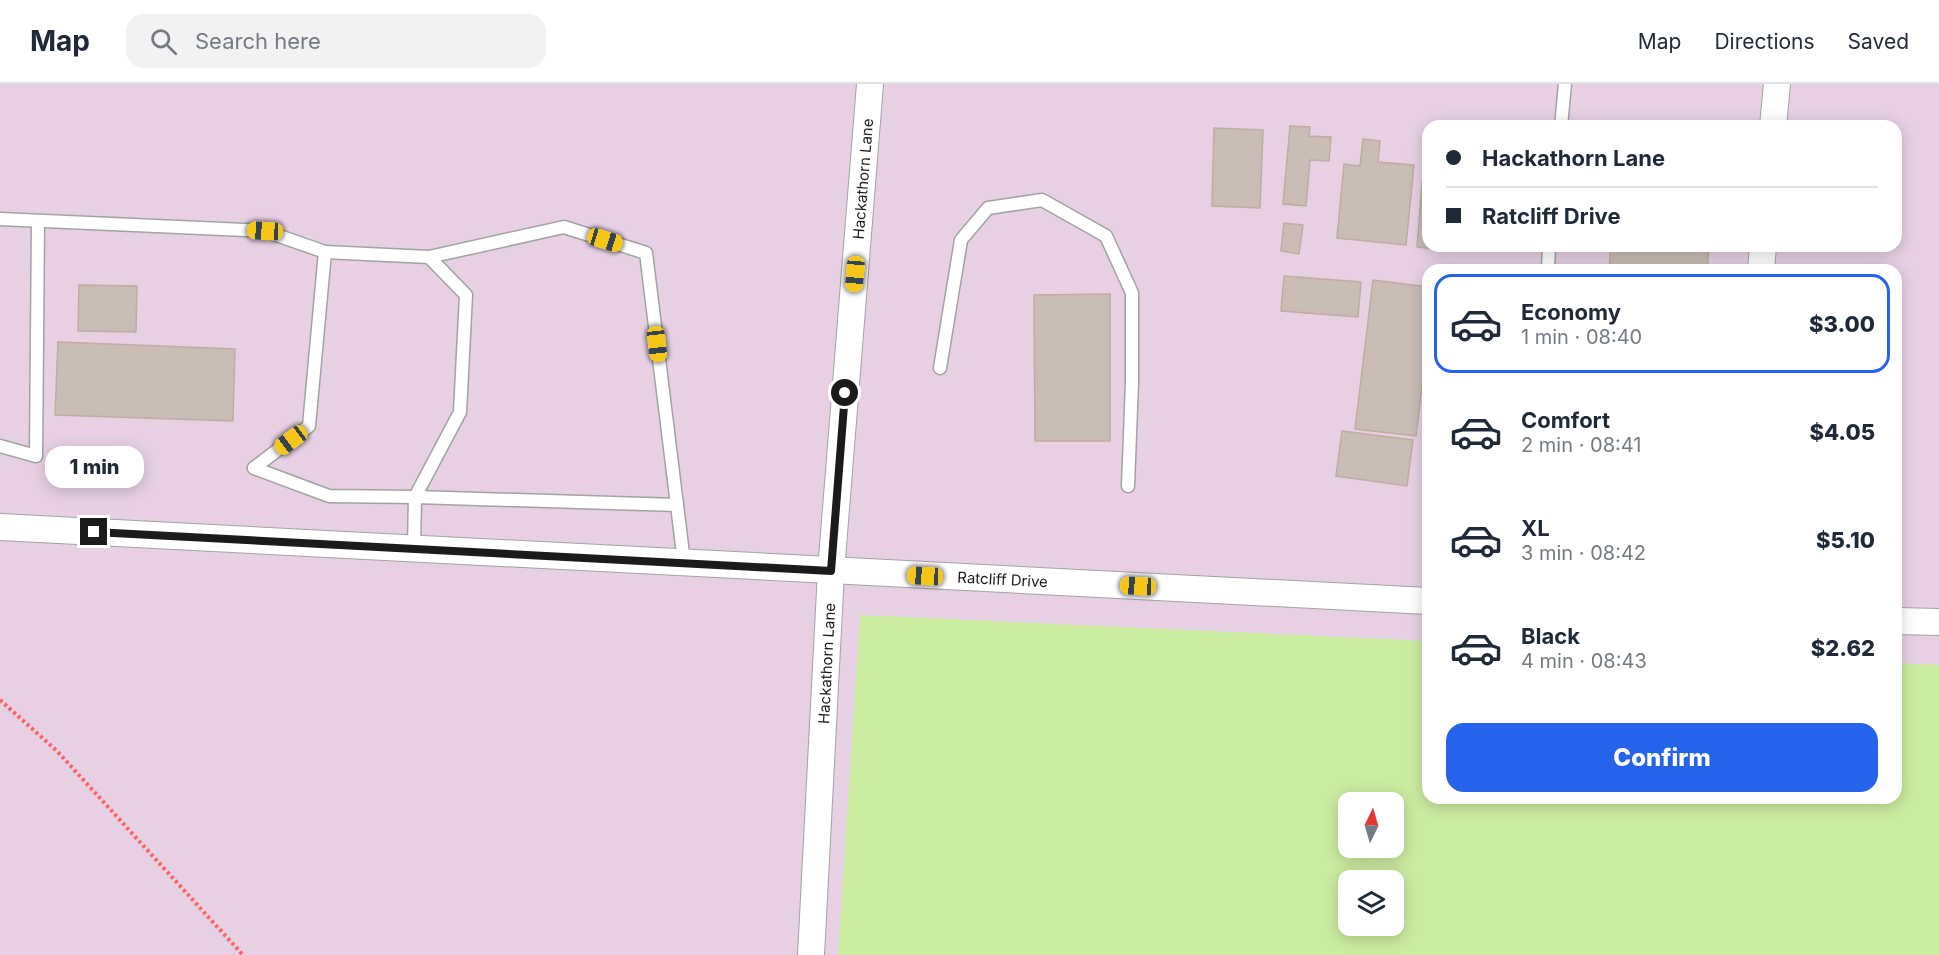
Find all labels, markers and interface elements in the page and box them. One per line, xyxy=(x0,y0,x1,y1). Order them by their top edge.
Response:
search box xyxy=(126,14,546,68)
text: Map xyxy=(30,24,90,58)
icon: search xyxy=(147,25,180,58)
text: Search here xyxy=(195,28,321,54)
text: Map xyxy=(1638,29,1681,54)
text: Directions xyxy=(1714,29,1815,54)
text: Saved xyxy=(1848,29,1909,54)
street label: Hackathorn Lane xyxy=(848,118,877,240)
text: Hackathorn Lane xyxy=(1482,145,1665,171)
text: Ratcliff Drive xyxy=(1482,203,1621,229)
car xyxy=(247,221,283,241)
car xyxy=(585,226,625,254)
car xyxy=(844,255,866,293)
icon: car xyxy=(1449,297,1503,351)
text: Economy xyxy=(1521,299,1621,325)
text: $3.00 xyxy=(1809,311,1875,337)
car xyxy=(646,325,668,363)
text: 1 min · 08:40 xyxy=(1521,325,1642,349)
route start xyxy=(831,379,858,406)
icon: car xyxy=(1449,405,1503,459)
text: Comfort xyxy=(1521,407,1610,433)
text: $4.05 xyxy=(1809,419,1875,445)
car xyxy=(271,422,311,458)
text: 2 min · 08:41 xyxy=(1521,433,1641,457)
callout: 1 min xyxy=(44,445,144,487)
text: 1 min xyxy=(69,455,120,479)
icon: car xyxy=(1449,513,1503,567)
text: XL xyxy=(1521,515,1550,541)
route end xyxy=(80,518,107,545)
text: $5.10 xyxy=(1816,527,1875,553)
text: 3 min · 08:42 xyxy=(1521,541,1646,565)
car xyxy=(907,566,943,586)
street label: Ratcliff Drive xyxy=(957,567,1048,591)
car xyxy=(1120,576,1156,596)
street label: Hackathorn Lane xyxy=(814,602,839,724)
icon: car xyxy=(1449,621,1503,675)
text: Black xyxy=(1521,623,1580,649)
text: $2.62 xyxy=(1811,635,1875,661)
text: 4 min · 08:43 xyxy=(1521,649,1647,673)
button: Confirm xyxy=(1446,723,1878,792)
north arrow xyxy=(1338,792,1404,858)
map controls xyxy=(1338,792,1404,936)
button: layers xyxy=(1338,870,1404,936)

